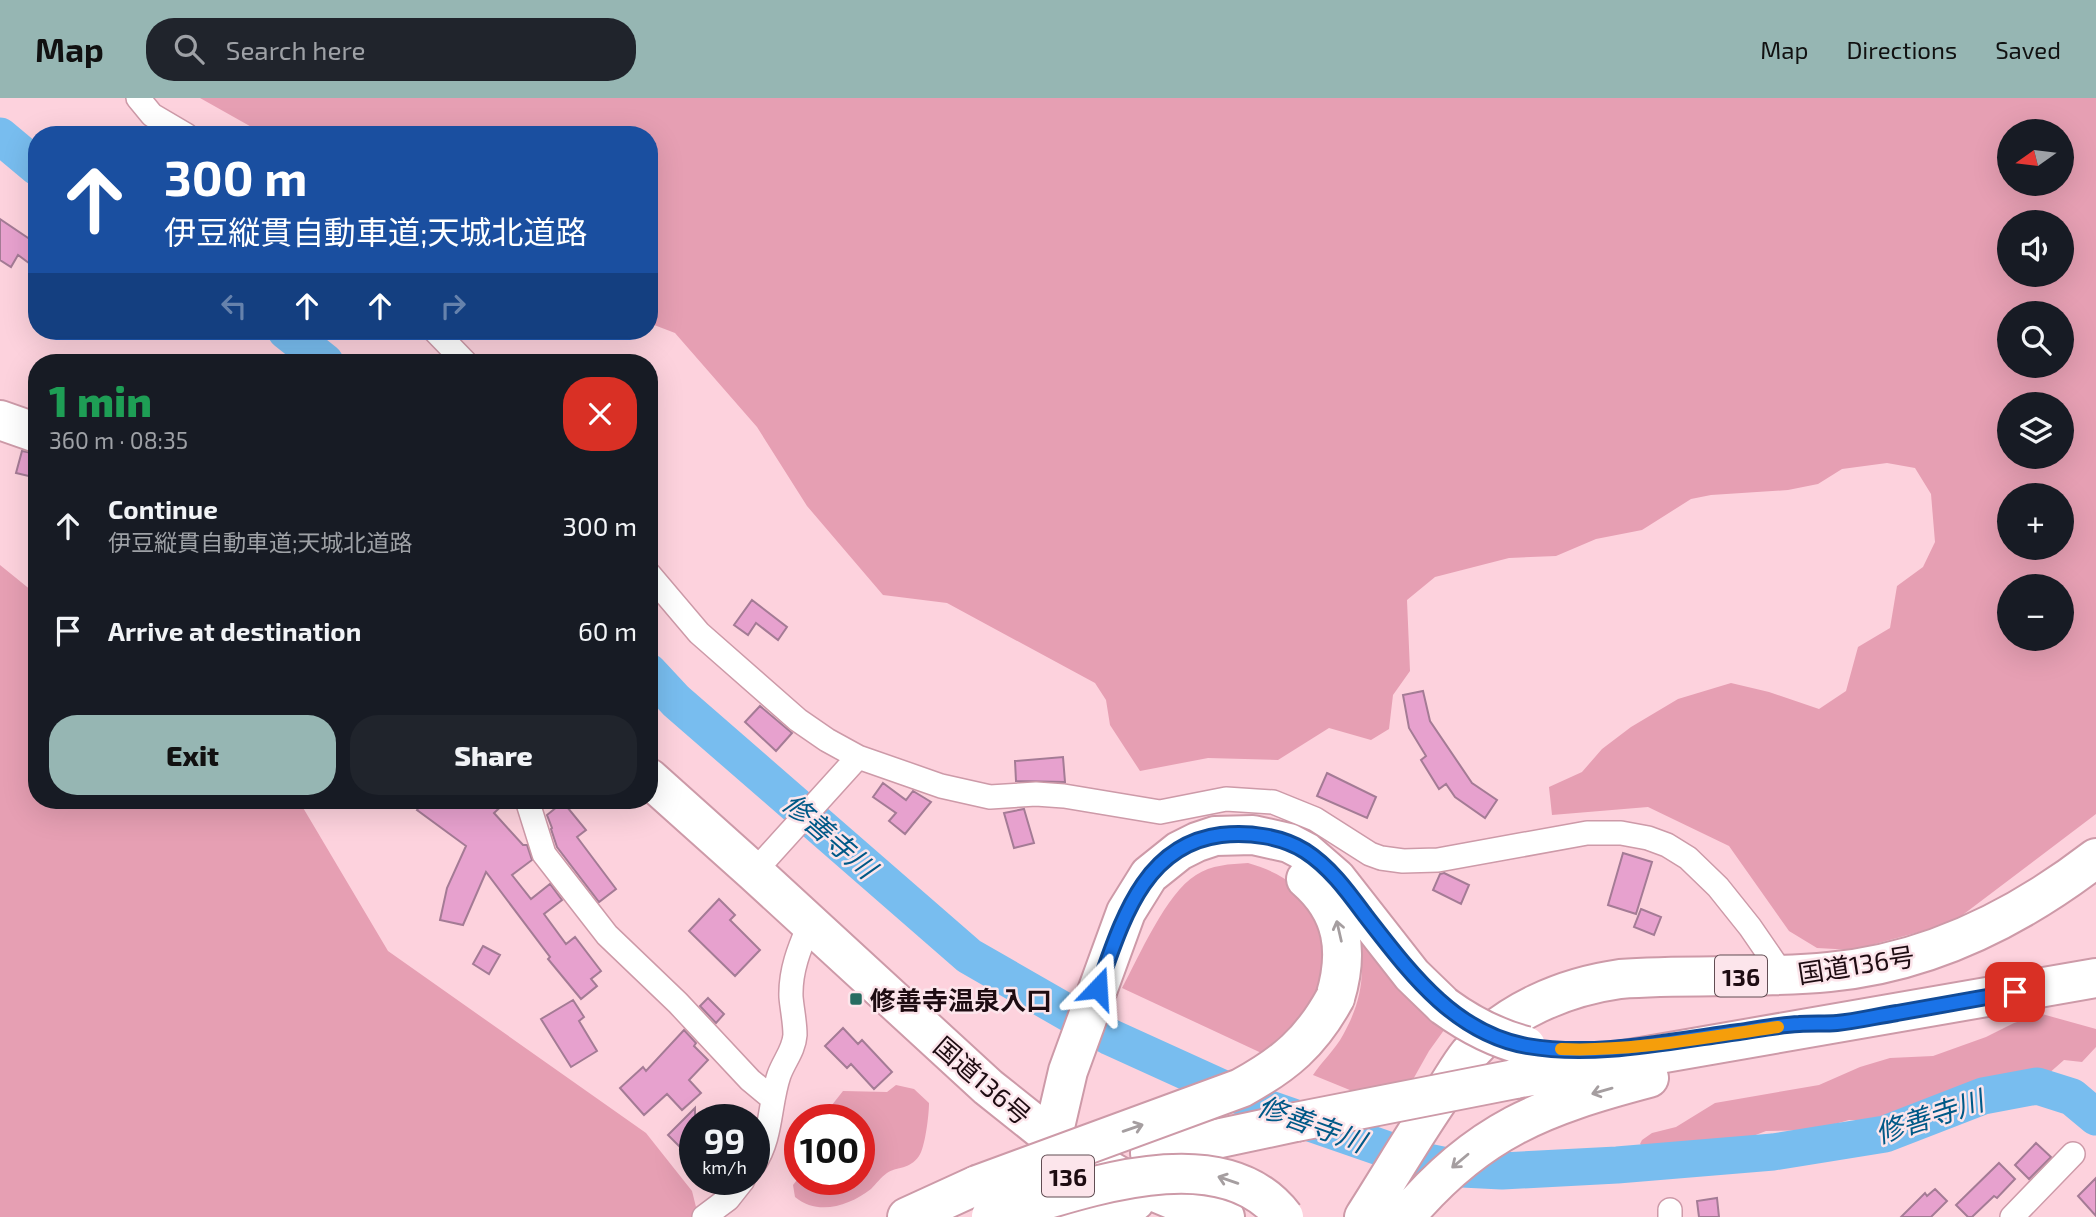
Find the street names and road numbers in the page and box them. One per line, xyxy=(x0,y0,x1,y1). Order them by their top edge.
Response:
street label: 国道136号 xyxy=(1795,939,1917,989)
road number: 136 xyxy=(1715,956,1767,996)
street label: 国道136号 xyxy=(928,1030,1038,1130)
road number: 136 xyxy=(1042,1156,1094,1196)

